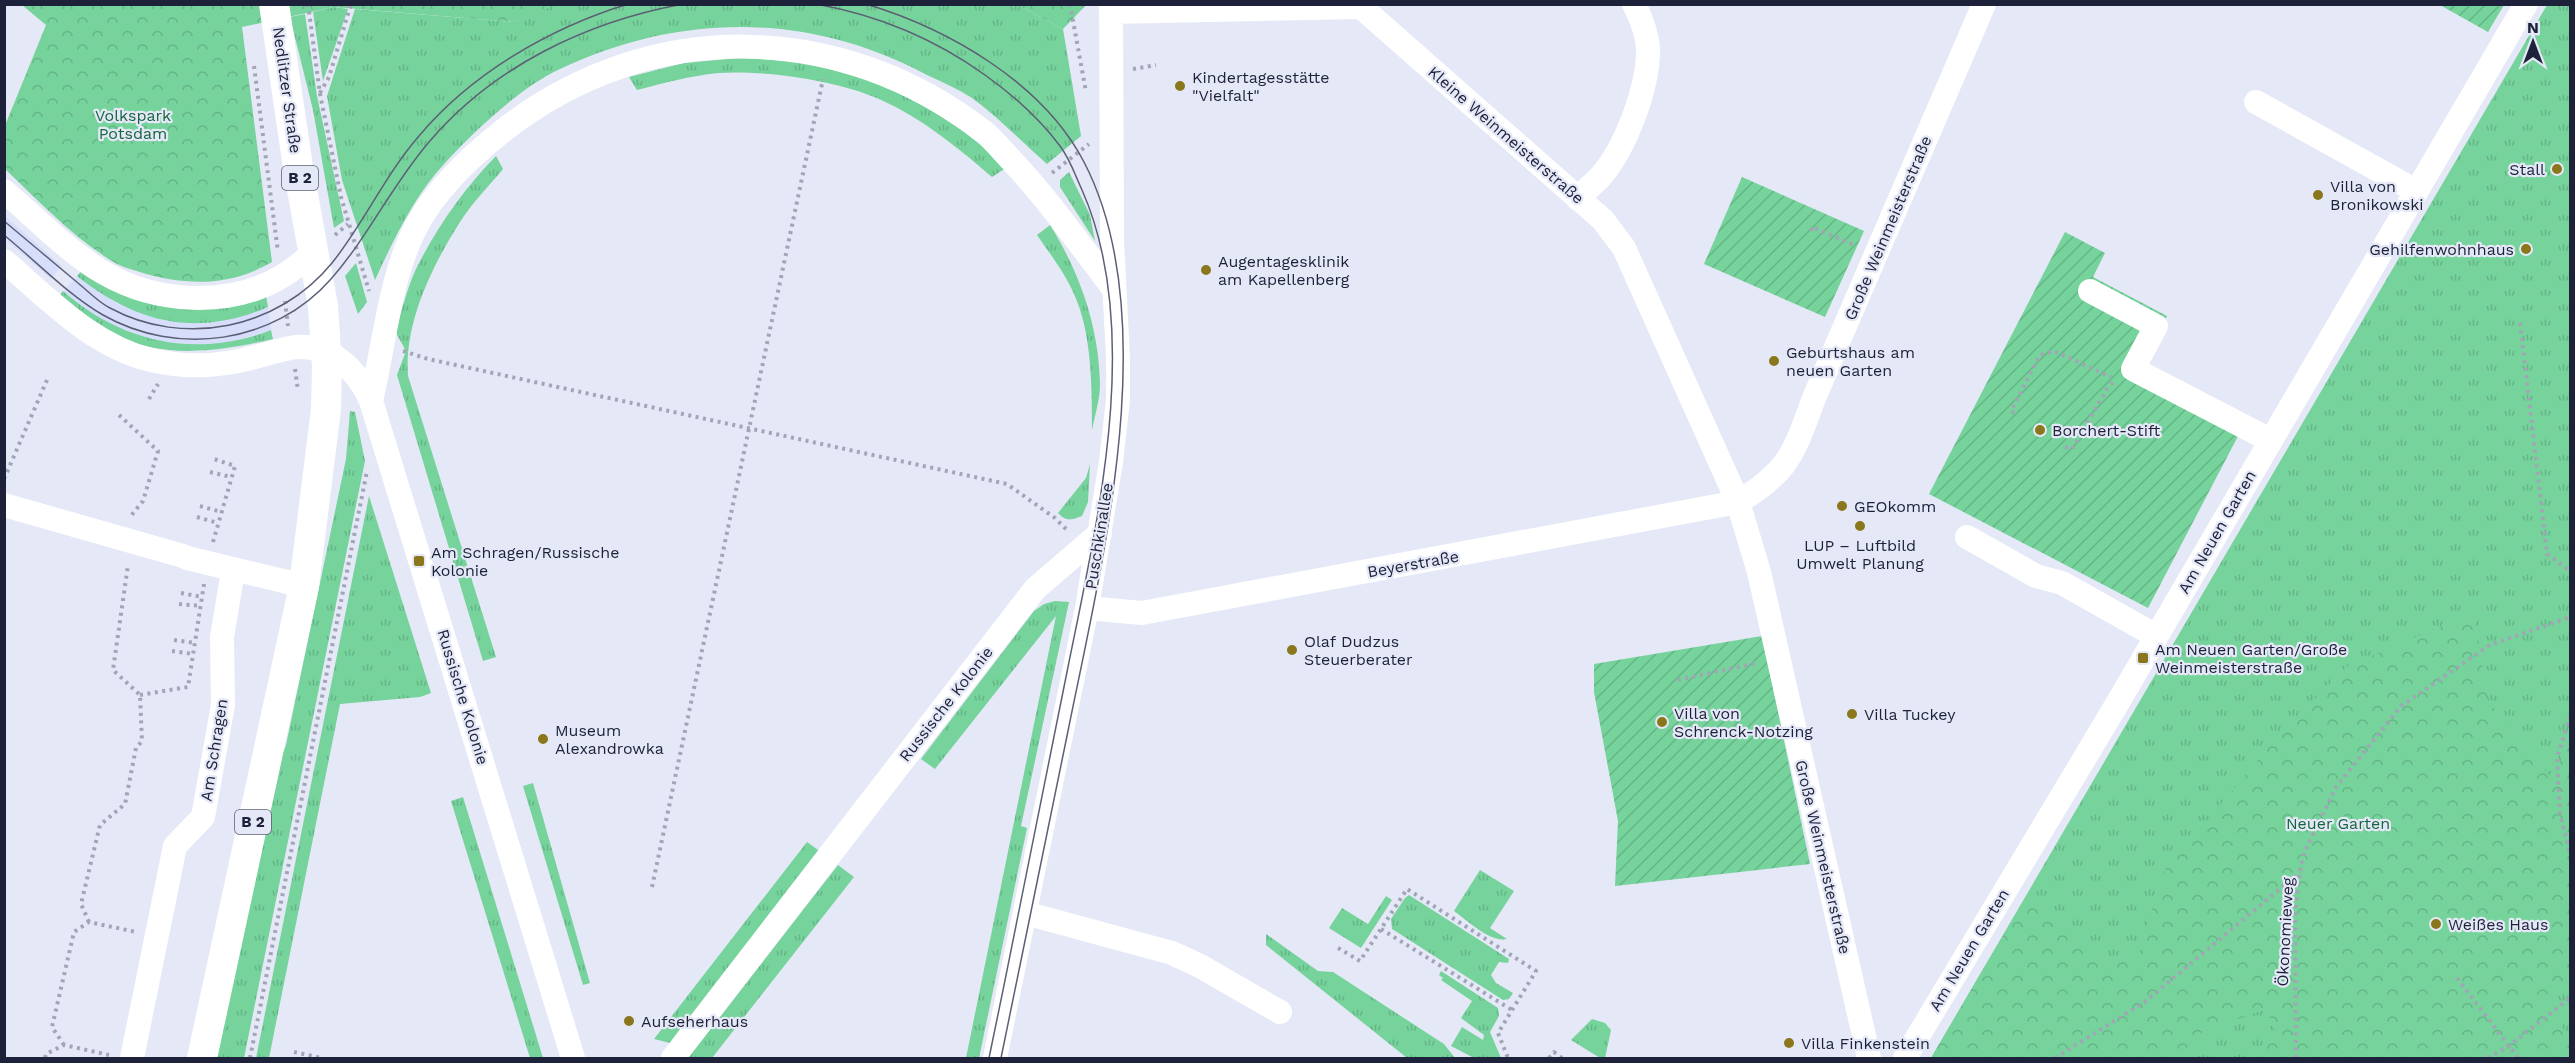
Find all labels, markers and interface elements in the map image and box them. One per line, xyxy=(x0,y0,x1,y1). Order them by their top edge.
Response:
north arrow xyxy=(2503,12,2563,72)
text: N xyxy=(2527,18,2539,37)
street label: Nedlitzer Straße xyxy=(269,26,305,154)
street label: Kleine Weinmeisterstraße xyxy=(1424,62,1588,208)
place label: Kindertagesstätte "Vielfalt" xyxy=(1192,68,1329,105)
marker: Kindertagesstätte "Vielfalt" xyxy=(1173,79,1187,93)
park label: Volkspark Potsdam xyxy=(95,106,171,143)
street label: Große Weinmeisterstraße xyxy=(1840,133,1936,323)
place label: Stall xyxy=(2509,160,2545,179)
marker: Stall xyxy=(2550,162,2564,176)
road number: B 2 xyxy=(282,166,318,190)
place label: Villa von Bronikowski xyxy=(2330,177,2424,214)
marker: Villa von Bronikowski xyxy=(2311,188,2325,202)
place label: Gehilfenwohnhaus xyxy=(2369,240,2514,259)
marker: Gehilfenwohnhaus xyxy=(2519,242,2533,256)
place label: Augentagesklinik am Kapellenberg xyxy=(1218,252,1350,289)
marker: Augentagesklinik am Kapellenberg xyxy=(1199,263,1213,277)
place label: Geburtshaus am neuen Garten xyxy=(1786,343,1915,380)
marker: Geburtshaus am neuen Garten xyxy=(1767,354,1781,368)
place label: Borchert-Stift xyxy=(2052,421,2160,440)
marker: Borchert-Stift xyxy=(2033,423,2047,437)
street label: Am Neuen Garten xyxy=(2174,467,2260,597)
street label: Puschkinallee xyxy=(1081,481,1117,591)
place label: GEOkomm xyxy=(1854,497,1936,516)
marker: GEOkomm xyxy=(1835,499,1849,513)
marker: LUP – Luftbild Umwelt Planung xyxy=(1853,519,1867,533)
place label: LUP – Luftbild Umwelt Planung xyxy=(1796,536,1924,573)
place label: Am Schragen/Russische Kolonie xyxy=(431,543,619,580)
street label: Beyerstraße xyxy=(1366,547,1460,581)
marker: Am Schragen/Russische Kolonie xyxy=(412,554,426,568)
street label: Russische Kolonie xyxy=(433,627,493,767)
place label: Olaf Dudzus Steuerberater xyxy=(1304,632,1413,669)
place label: Am Neuen Garten/Große Weinmeisterstraße xyxy=(2155,640,2347,677)
street label: Russische Kolonie xyxy=(895,643,997,765)
marker: Olaf Dudzus Steuerberater xyxy=(1285,643,1299,657)
marker: Am Neuen Garten/Große Weinmeisterstraße xyxy=(2136,651,2150,665)
street label: Am Schragen xyxy=(197,697,231,803)
place label: Villa von Schrenck-Notzing xyxy=(1674,704,1813,741)
place label: Villa Tuckey xyxy=(1864,705,1956,724)
marker: Villa Tuckey xyxy=(1845,707,1859,721)
marker: Villa von Schrenck-Notzing xyxy=(1655,715,1669,729)
place label: Museum Alexandrowka xyxy=(555,721,664,758)
marker: Museum Alexandrowka xyxy=(536,732,550,746)
street label: Große Weinmeisterstraße xyxy=(1791,758,1855,956)
road number: B 2 xyxy=(235,810,271,834)
park label: Neuer Garten xyxy=(2286,814,2390,833)
street label: Ökonomieweg xyxy=(2273,876,2297,987)
street label: Am Neuen Garten xyxy=(1925,885,2013,1015)
place label: Weißes Haus xyxy=(2448,915,2548,934)
marker: Weißes Haus xyxy=(2429,917,2443,931)
place label: Aufseherhaus xyxy=(641,1012,748,1031)
marker: Aufseherhaus xyxy=(622,1014,636,1028)
place label: Villa Finkenstein xyxy=(1801,1034,1930,1053)
marker: Villa Finkenstein xyxy=(1782,1036,1796,1050)

